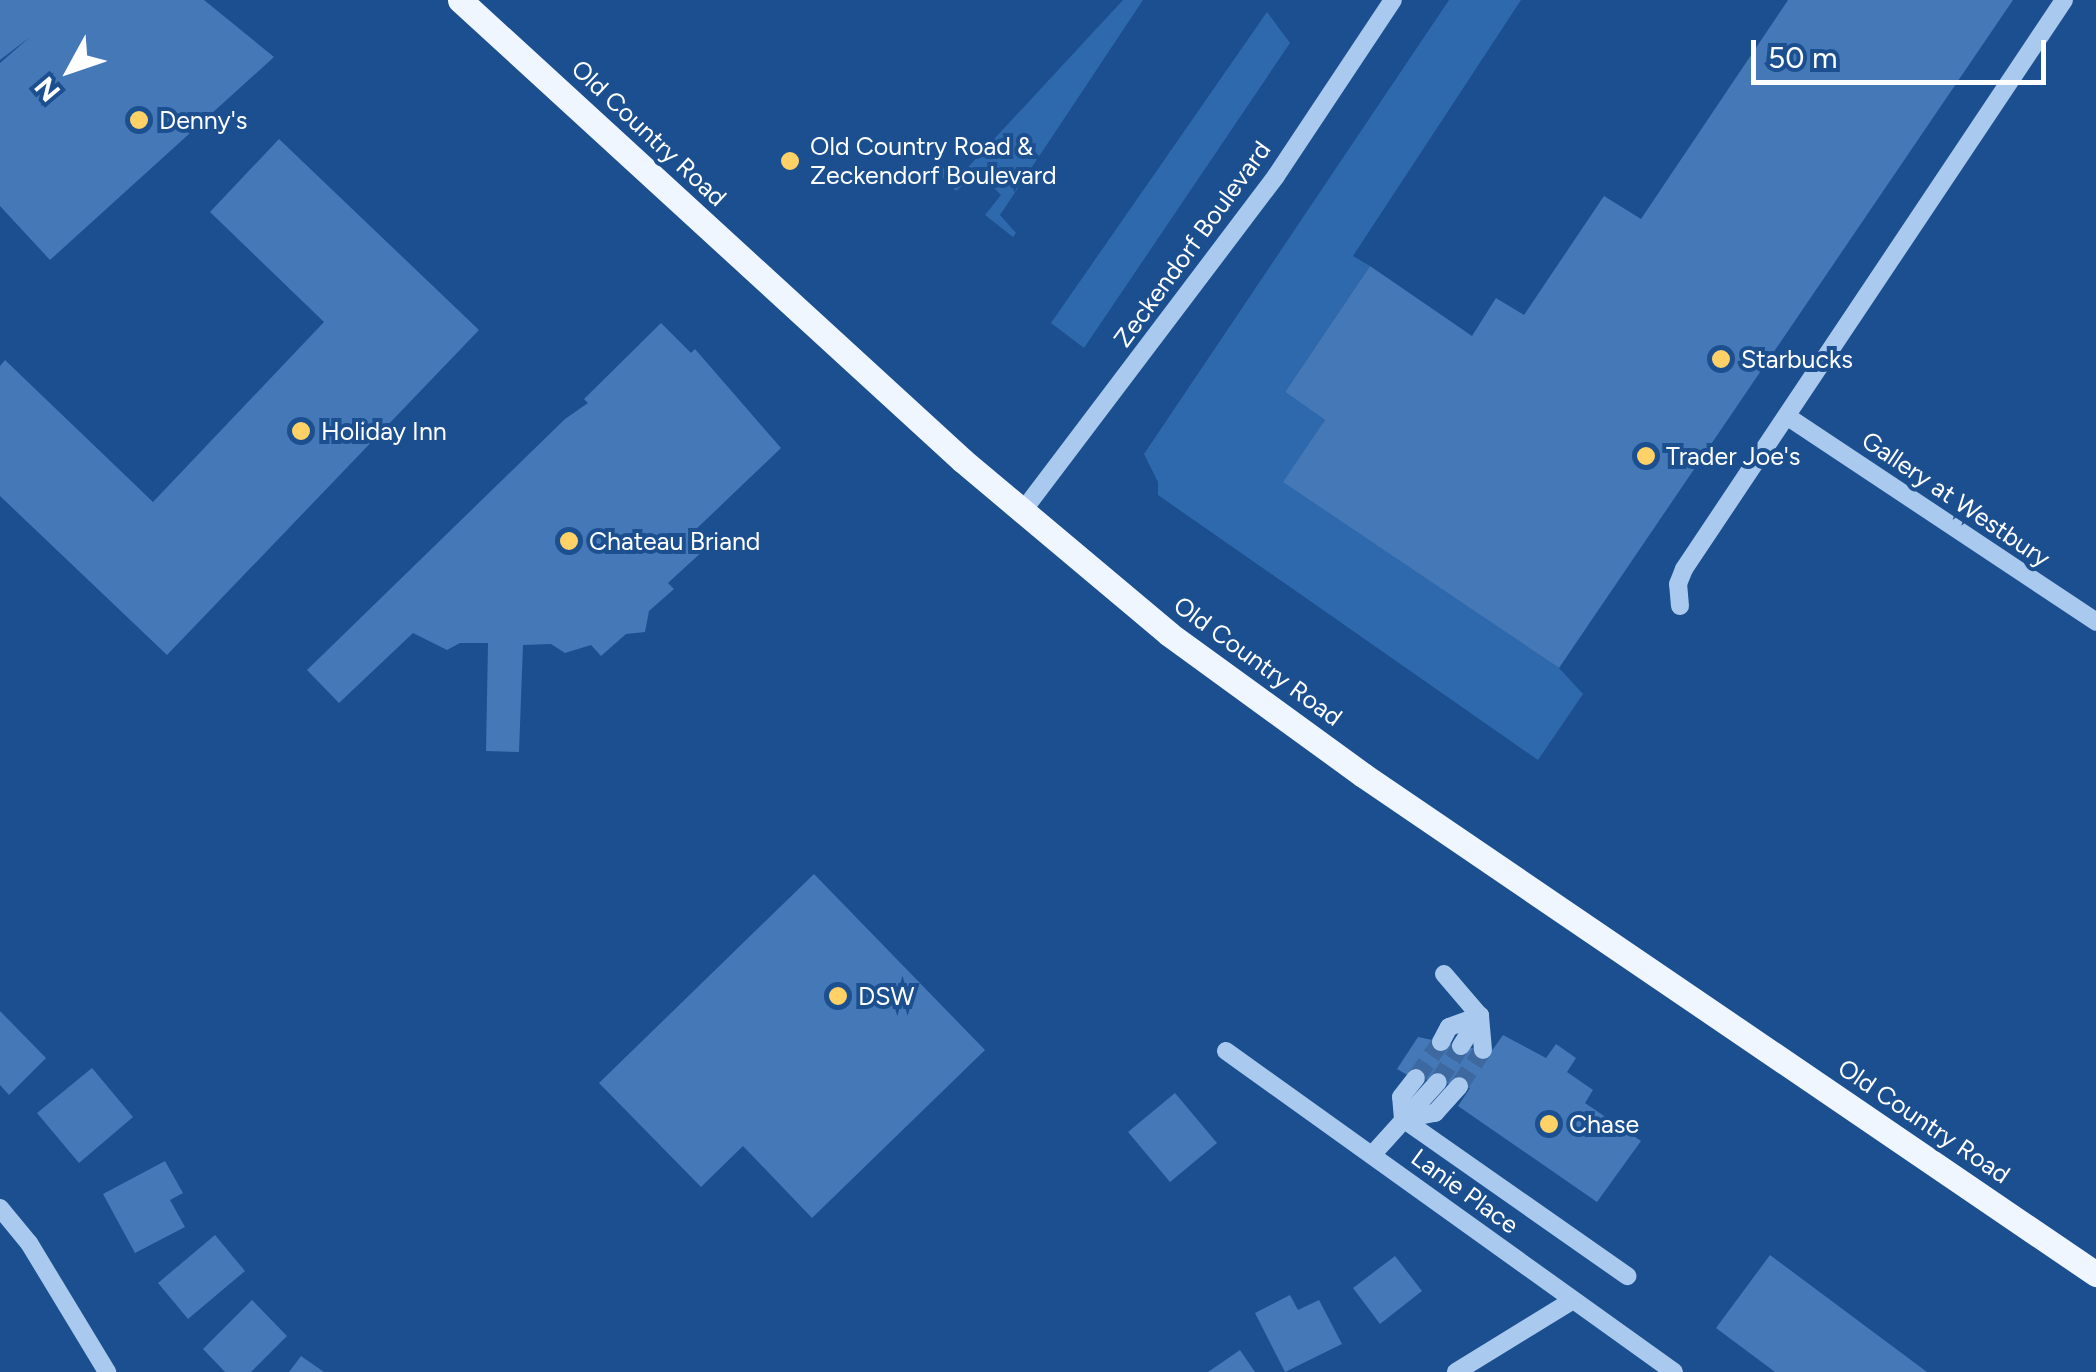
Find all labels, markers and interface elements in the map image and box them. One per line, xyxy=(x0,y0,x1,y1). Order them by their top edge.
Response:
north arrow xyxy=(20,20,120,120)
scale bar xyxy=(1756,20,2051,82)
text: 50 m xyxy=(1768,39,1837,76)
street label: Old Country Road xyxy=(565,54,733,212)
text: N xyxy=(27,70,67,109)
place label: Denny's xyxy=(159,105,247,135)
marker: Denny's xyxy=(128,109,150,131)
place label: Old Country Road & Zeckendorf Boulevard xyxy=(810,132,1057,191)
street label: Zeckendorf Boulevard xyxy=(1107,135,1277,353)
marker: Old Country Road & Zeckendorf Boulevard xyxy=(779,150,801,172)
place label: Starbucks xyxy=(1741,344,1853,374)
marker: Starbucks xyxy=(1710,348,1732,370)
place label: Holiday Inn xyxy=(321,416,447,446)
marker: Holiday Inn xyxy=(290,420,312,442)
street label: Gallery at Westbury xyxy=(1856,425,2056,573)
place label: Trader Joe's xyxy=(1666,441,1800,471)
marker: Trader Joe's xyxy=(1635,445,1657,467)
place label: Chateau Briand xyxy=(589,526,761,556)
marker: Chateau Briand xyxy=(558,530,580,552)
street label: Old Country Road xyxy=(1168,590,1348,732)
place label: DSW xyxy=(858,981,915,1011)
marker: DSW xyxy=(827,985,849,1007)
street label: Old Country Road xyxy=(1832,1052,2016,1190)
place label: Chase xyxy=(1569,1109,1639,1139)
marker: Chase xyxy=(1538,1113,1560,1135)
street label: Lanie Place xyxy=(1406,1142,1524,1240)

